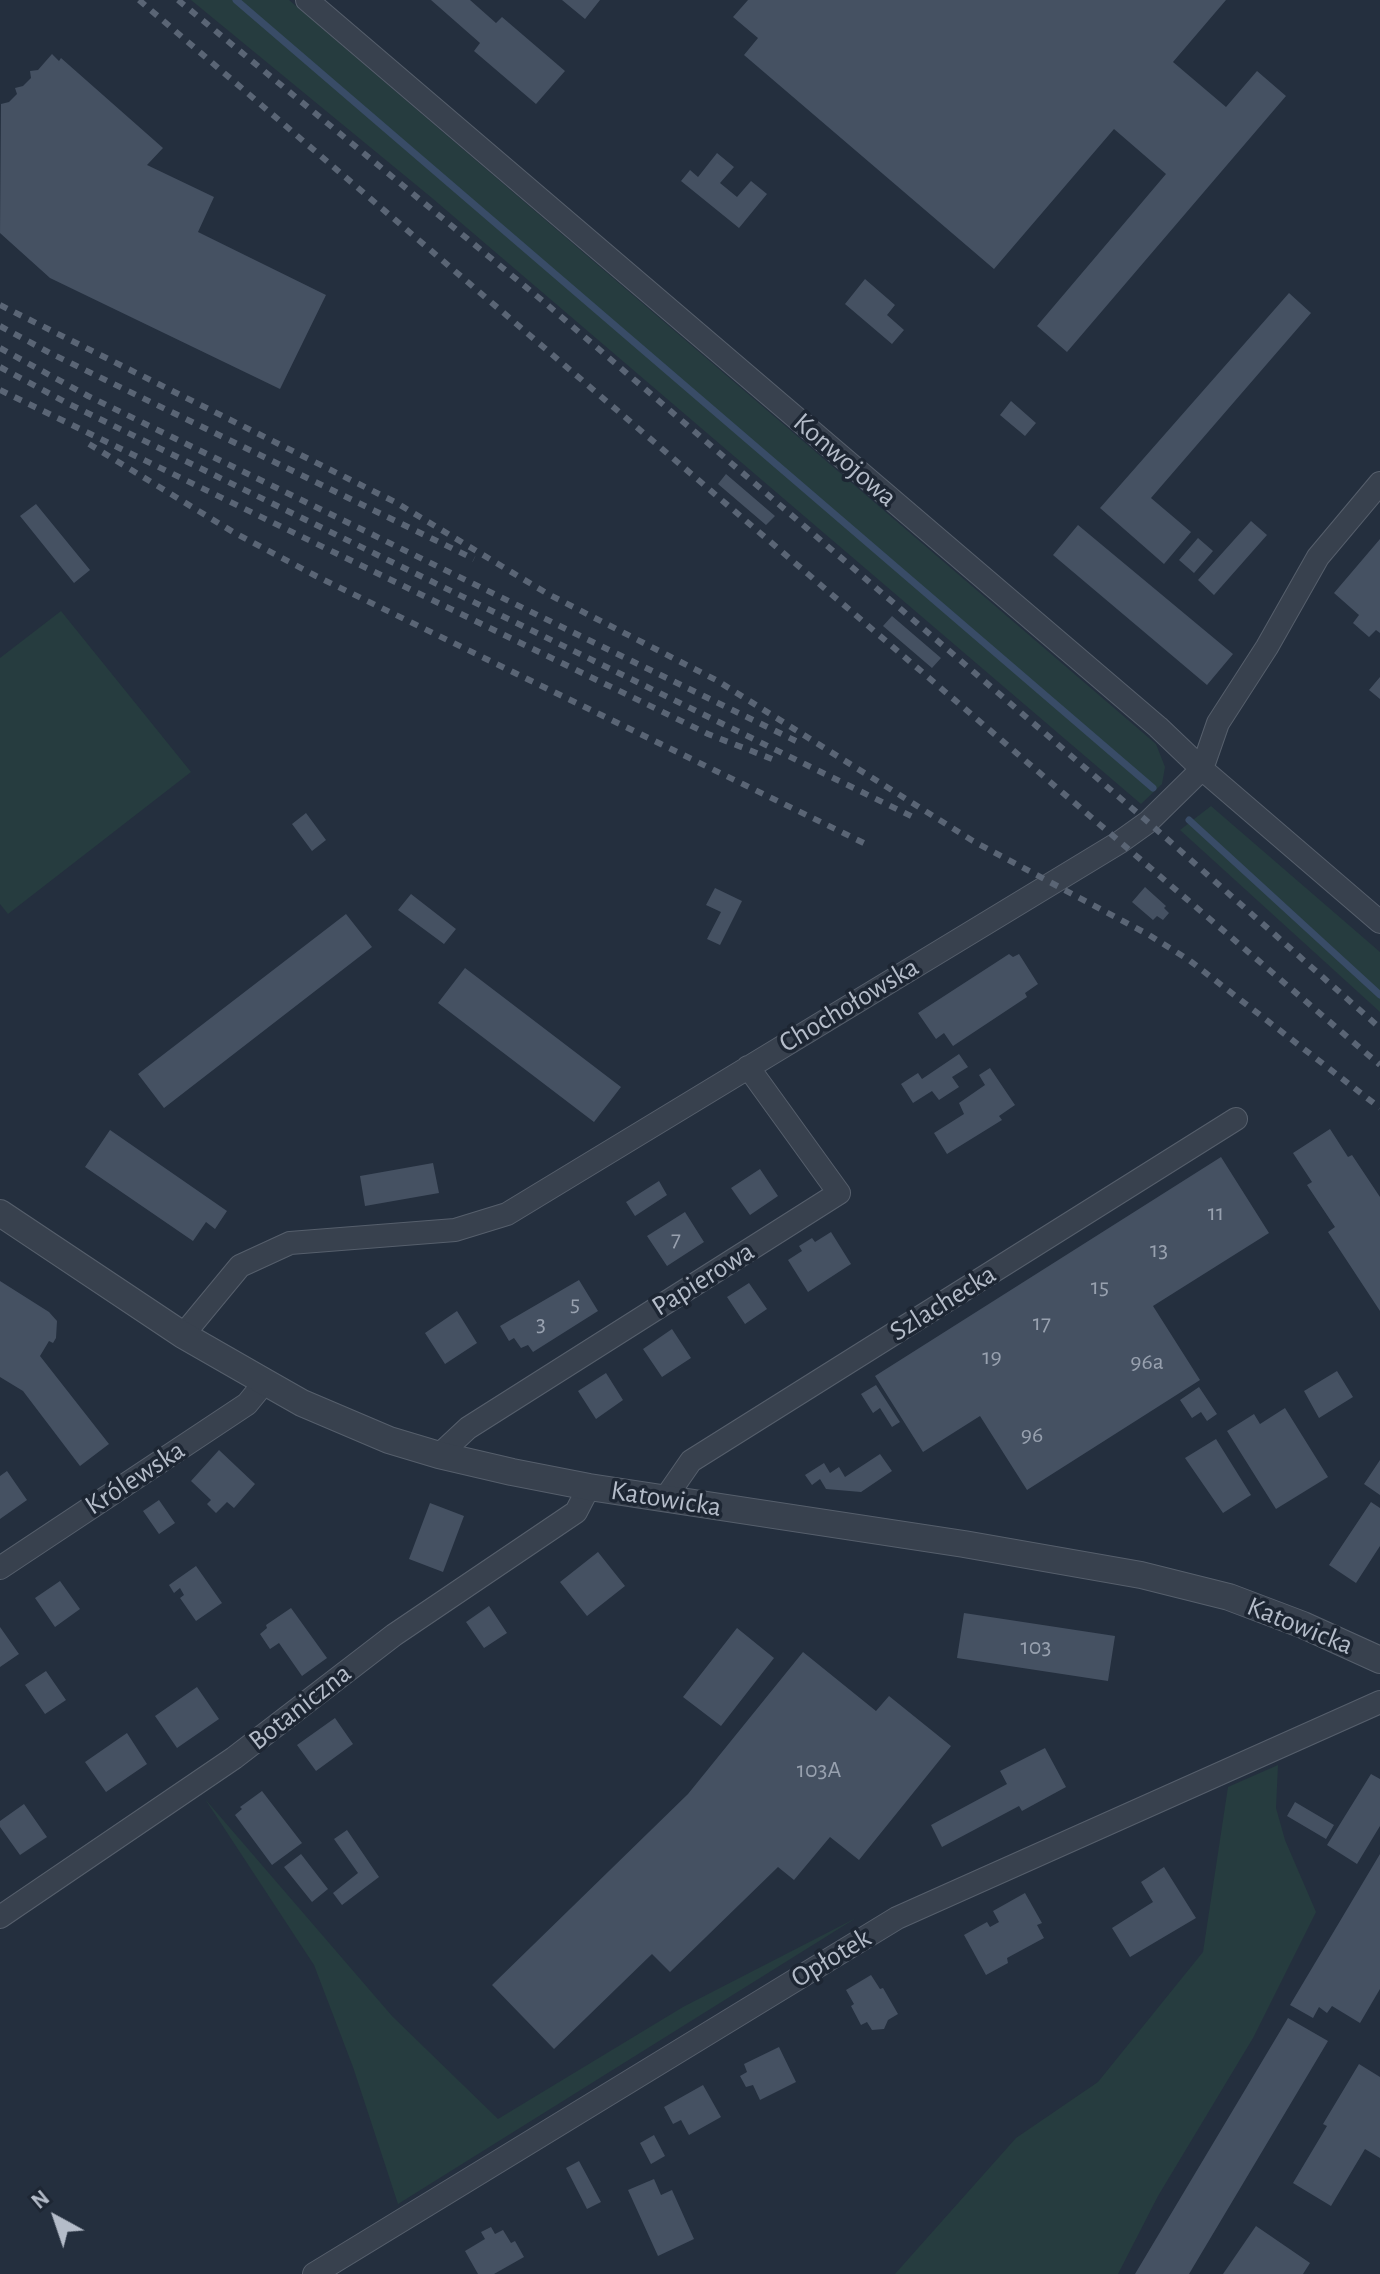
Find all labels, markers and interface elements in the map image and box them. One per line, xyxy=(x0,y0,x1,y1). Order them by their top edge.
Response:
street label: Konwojowa xyxy=(786,406,904,514)
street label: Chochołowska xyxy=(773,950,925,1060)
house number: 11 xyxy=(1208,1199,1224,1227)
house number: 7 xyxy=(671,1225,681,1253)
street label: Papierowa xyxy=(646,1234,760,1324)
house number: 13 xyxy=(1150,1236,1168,1264)
street label: Szlachecka xyxy=(884,1257,1002,1349)
house number: 15 xyxy=(1091,1273,1109,1301)
house number: 5 xyxy=(570,1290,580,1318)
house number: 17 xyxy=(1033,1309,1051,1337)
house number: 3 xyxy=(536,1310,546,1338)
house number: 19 xyxy=(982,1343,1002,1371)
house number: 96a xyxy=(1130,1348,1164,1376)
house number: 96 xyxy=(1021,1421,1043,1449)
street label: Królewska xyxy=(79,1433,191,1523)
street label: Katowicka xyxy=(608,1474,724,1524)
street label: Katowicka xyxy=(1242,1590,1358,1662)
house number: 103 xyxy=(1021,1633,1051,1661)
street label: Botaniczna xyxy=(242,1657,358,1757)
house number: 103A xyxy=(797,1756,841,1784)
street label: Opłotek xyxy=(785,1921,877,1995)
north arrow xyxy=(16,2178,96,2258)
text: N xyxy=(28,2186,53,2213)

